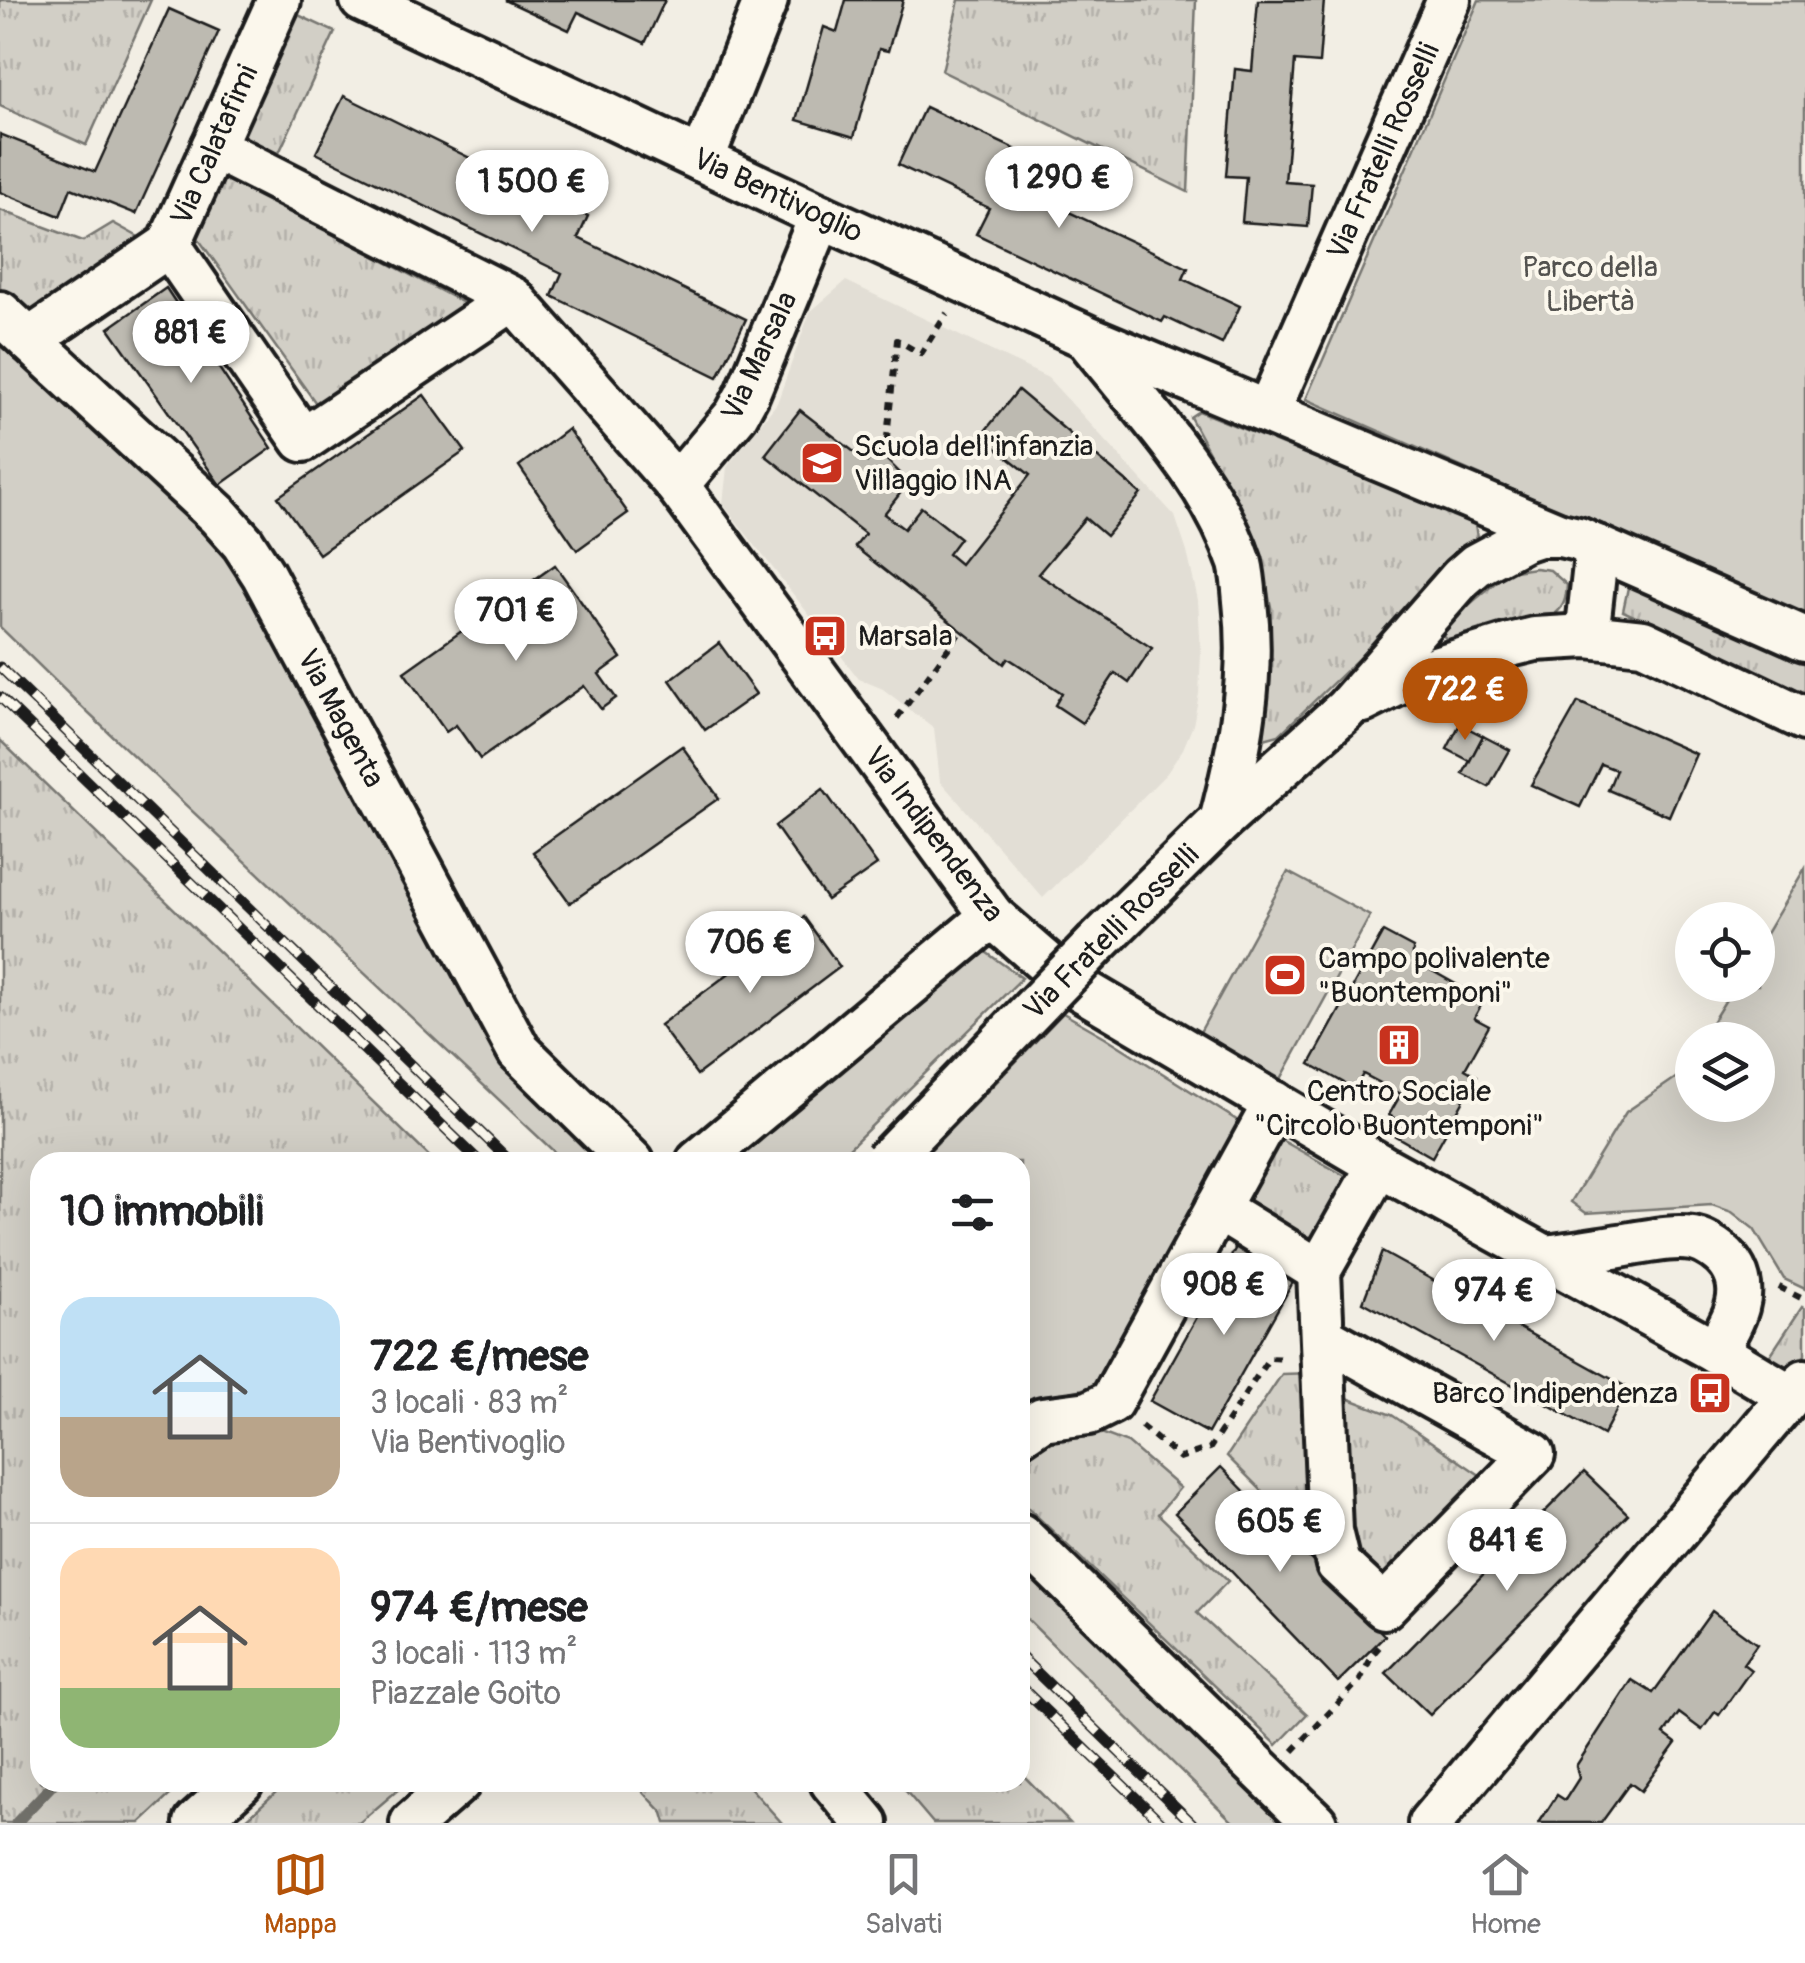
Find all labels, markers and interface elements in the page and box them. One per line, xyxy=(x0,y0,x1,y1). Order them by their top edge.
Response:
street label: Via Fratelli Rosselli xyxy=(1319,37,1448,265)
street label: Via Calatafimi xyxy=(163,59,266,231)
street label: Via Bentivoglio xyxy=(687,140,869,251)
pin: 1 290 € xyxy=(967,146,1151,231)
pin: 1 500 € xyxy=(440,150,624,235)
text: 1 290 € xyxy=(1007,158,1111,198)
text: 1 500 € xyxy=(478,162,586,202)
park label: Parco della Libertà xyxy=(1522,249,1658,320)
street label: Via Marsala xyxy=(713,286,805,427)
pin: 881 € xyxy=(121,301,261,386)
text: 881 € xyxy=(155,313,227,353)
place label: Scuola dell'infanzia Villaggio INA xyxy=(854,428,1094,499)
school or university icon: Scuola dell'infanzia Villaggio INA xyxy=(799,440,845,486)
pin: 701 € xyxy=(446,579,586,664)
text: 701 € xyxy=(476,591,556,631)
bus stop icon: Marsala xyxy=(802,613,848,659)
place label: Marsala xyxy=(858,618,953,655)
street label: Via Magenta xyxy=(289,643,392,794)
pin: 722 € xyxy=(1395,658,1535,743)
text: 722 € xyxy=(1425,670,1505,710)
street label: Via Indipendenza xyxy=(856,739,1012,929)
street label: Via Fratelli Rosselli xyxy=(1016,837,1207,1028)
map controls xyxy=(1675,902,1775,1122)
button: locate xyxy=(1675,902,1775,1002)
pin: 706 € xyxy=(680,911,820,996)
text: 706 € xyxy=(707,923,793,963)
place label: Campo polivalente "Buontemponi" xyxy=(1318,940,1550,1011)
sports icon: Campo polivalente "Buontemponi" xyxy=(1262,952,1308,998)
building icon: Centro Sociale "Circolo Buontemponi" xyxy=(1376,1022,1422,1068)
button: layers xyxy=(1675,1022,1775,1122)
place label: Centro Sociale "Circolo Buontemponi" xyxy=(1254,1073,1544,1144)
icon: filters xyxy=(945,1185,1000,1240)
text: 10 immobili xyxy=(60,1186,263,1238)
pin: 908 € xyxy=(1154,1253,1294,1338)
pin: 974 € xyxy=(1424,1259,1564,1344)
text: 908 € xyxy=(1183,1265,1265,1305)
text: 974 € xyxy=(1454,1271,1534,1311)
text: 722 €/mese xyxy=(370,1331,589,1383)
icon: home xyxy=(140,1337,260,1457)
bus stop icon: Barco Indipendenza xyxy=(1687,1370,1733,1416)
place label: Barco Indipendenza xyxy=(1432,1375,1678,1412)
text: 3 locali · 83 m² xyxy=(370,1383,569,1423)
text: Via Bentivoglio xyxy=(370,1423,565,1463)
pin: 605 € xyxy=(1210,1490,1350,1575)
text: 605 € xyxy=(1237,1502,1323,1542)
pin: 841 € xyxy=(1437,1509,1577,1594)
text: 841 € xyxy=(1469,1521,1545,1561)
text: 974 €/mese xyxy=(370,1582,588,1634)
icon: home xyxy=(140,1588,260,1708)
text: 3 locali · 113 m² xyxy=(370,1634,577,1674)
text: Piazzale Goito xyxy=(370,1674,561,1714)
tab: Mappa xyxy=(264,1847,337,1942)
tab: Salvati xyxy=(865,1847,942,1942)
tab: Home xyxy=(1470,1847,1541,1942)

